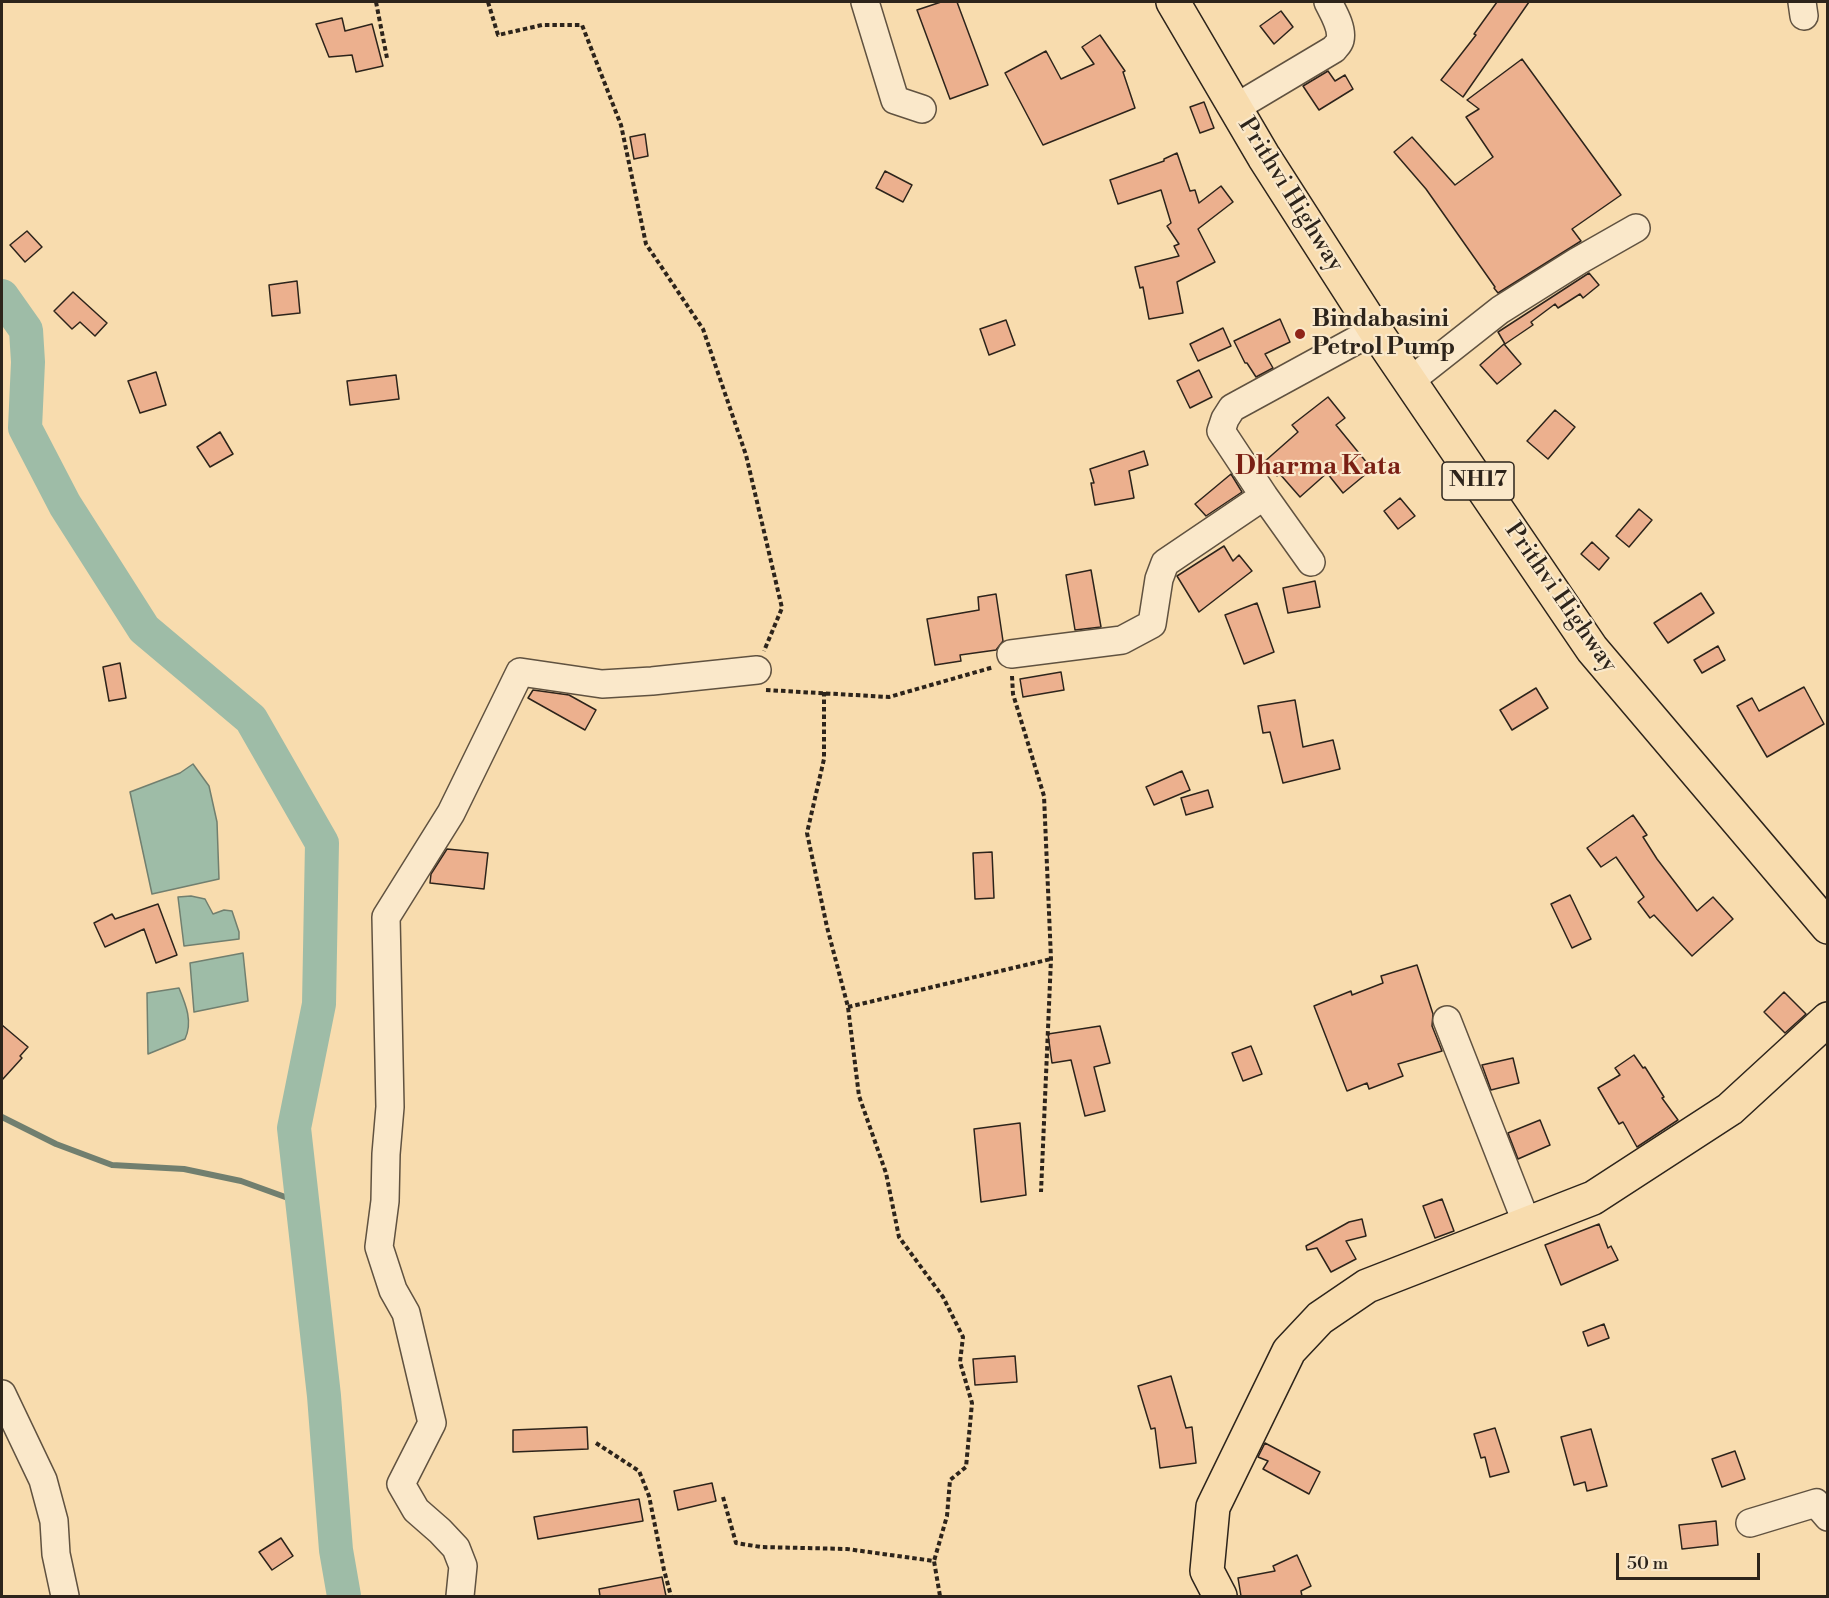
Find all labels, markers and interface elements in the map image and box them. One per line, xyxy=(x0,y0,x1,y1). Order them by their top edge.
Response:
street label: Prithvi Highway xyxy=(1231,112,1349,278)
place label: Bindabasini Petrol Pump xyxy=(1312,306,1455,362)
marker: Bindabasini Petrol Pump xyxy=(1293,327,1307,341)
district label: Dharma Kata xyxy=(1235,452,1401,484)
road number: NH17 xyxy=(1442,462,1514,500)
street label: Prithvi Highway xyxy=(1498,517,1622,679)
scale bar xyxy=(1619,1541,1763,1579)
text: 50 m xyxy=(1627,1552,1668,1575)

